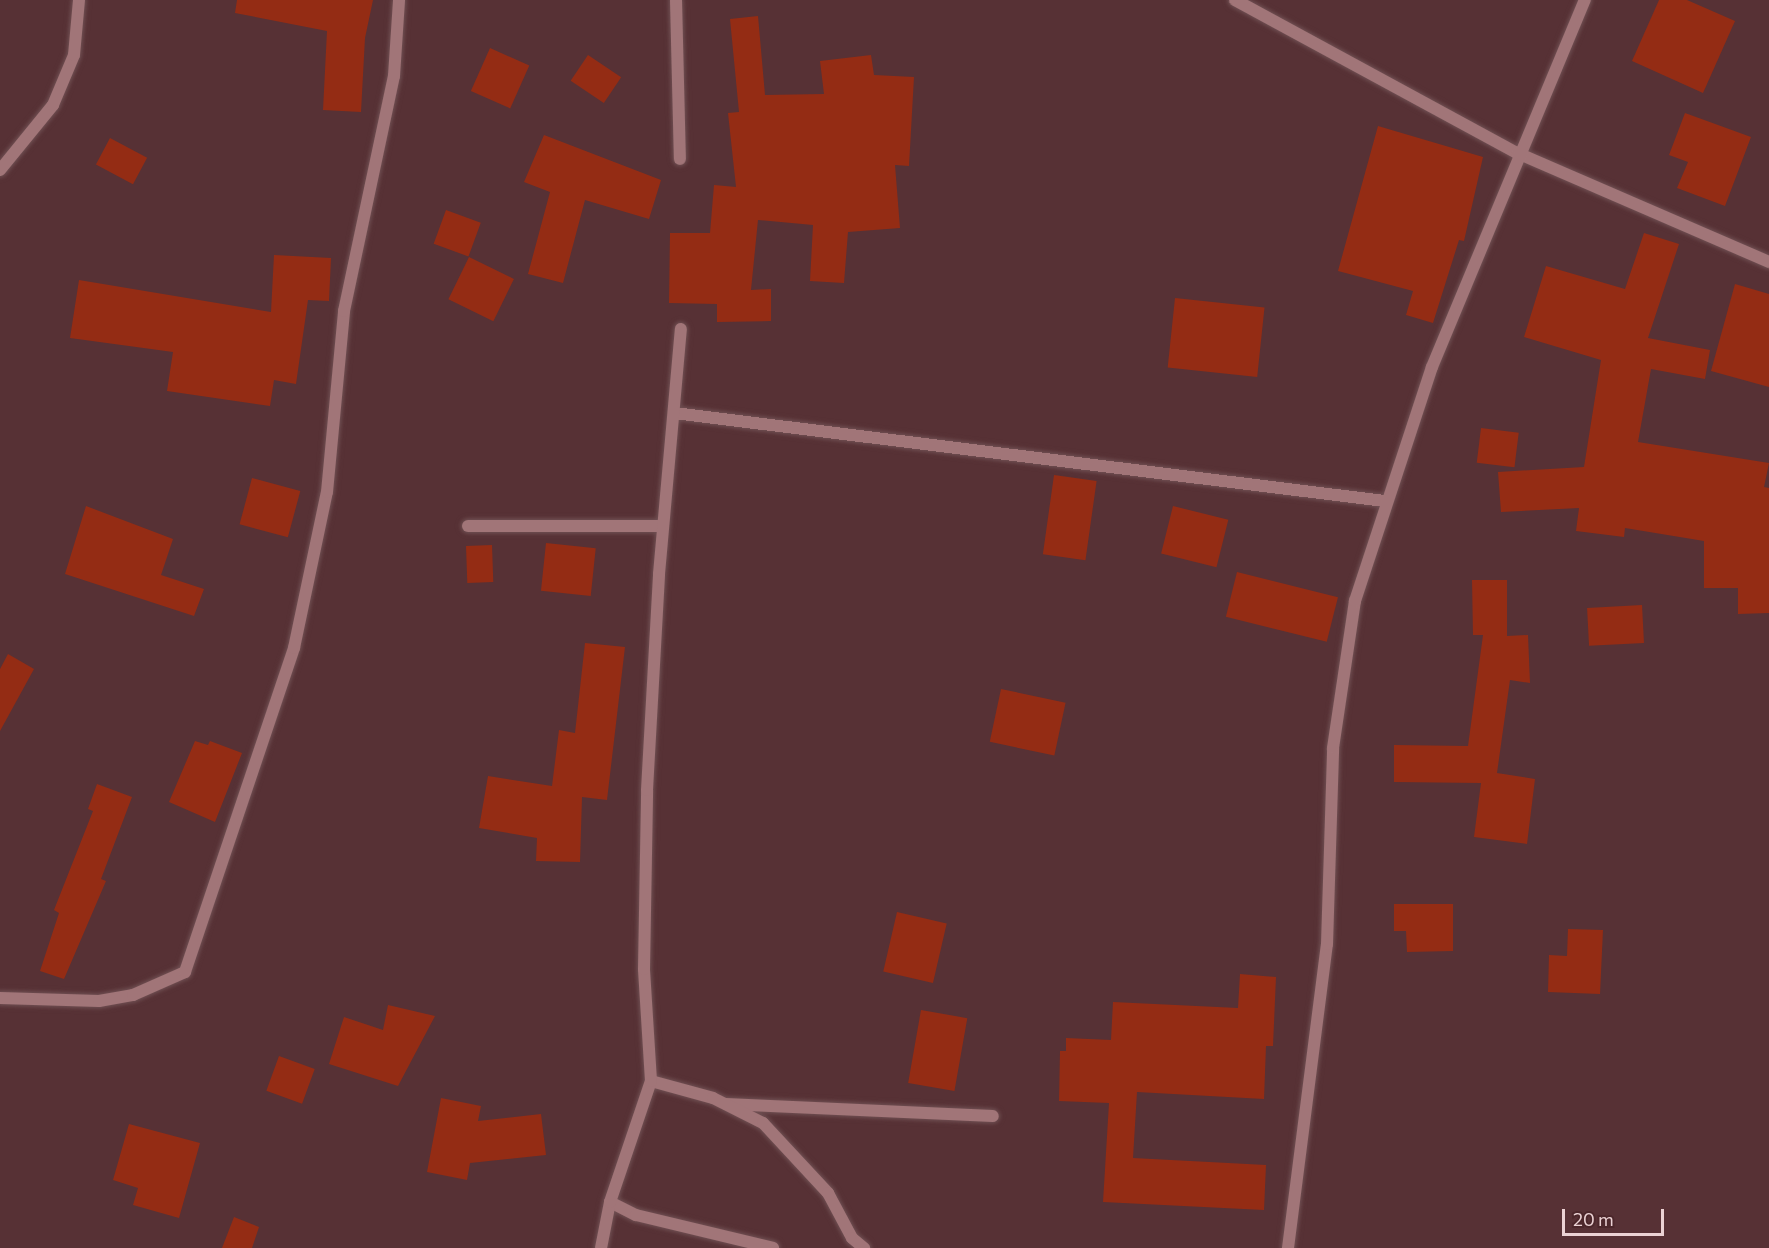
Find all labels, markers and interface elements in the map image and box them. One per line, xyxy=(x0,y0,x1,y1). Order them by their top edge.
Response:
scale bar xyxy=(1565,1197,1667,1235)
text: 20 m xyxy=(1573,1208,1614,1230)

